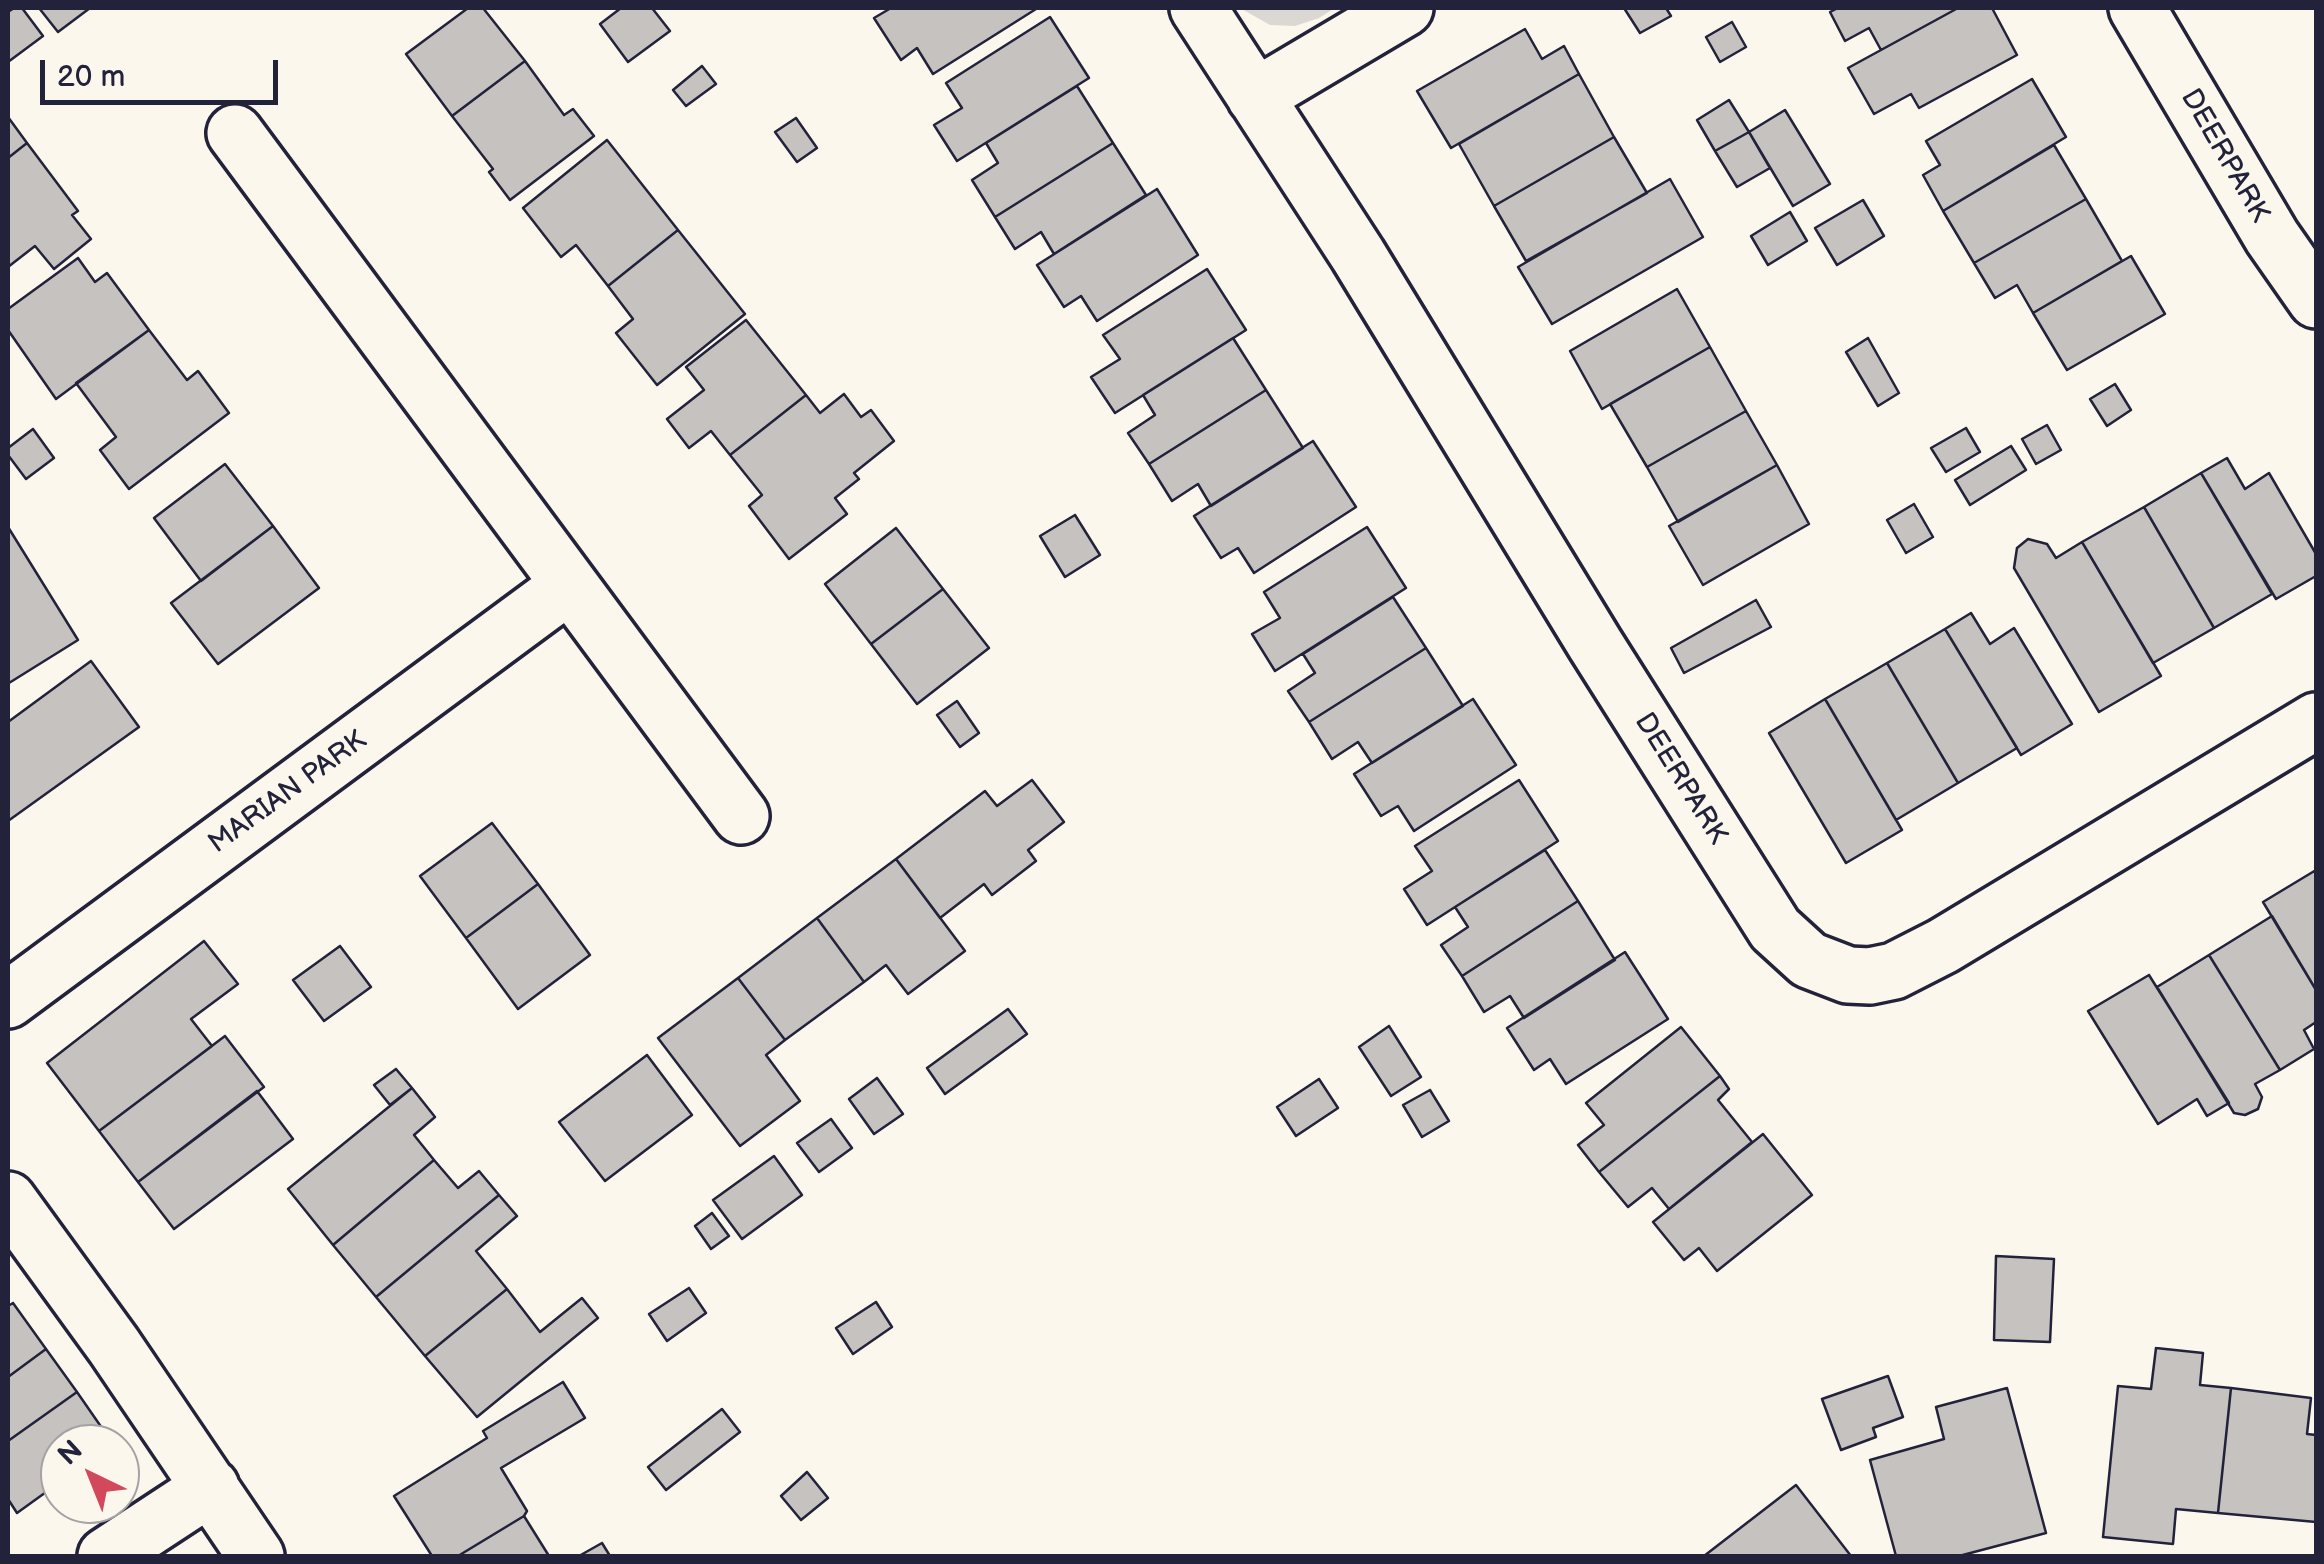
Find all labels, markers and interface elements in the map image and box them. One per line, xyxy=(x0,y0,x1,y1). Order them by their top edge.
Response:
scale bar xyxy=(45,40,282,102)
text: 20 m xyxy=(57,59,125,95)
street label: DEERPARK xyxy=(2172,83,2276,229)
street label: DEERPARK xyxy=(1627,707,1733,851)
street label: MARIAN PARK xyxy=(203,725,373,861)
north arrow xyxy=(40,1424,140,1524)
text: N xyxy=(52,1434,90,1472)

